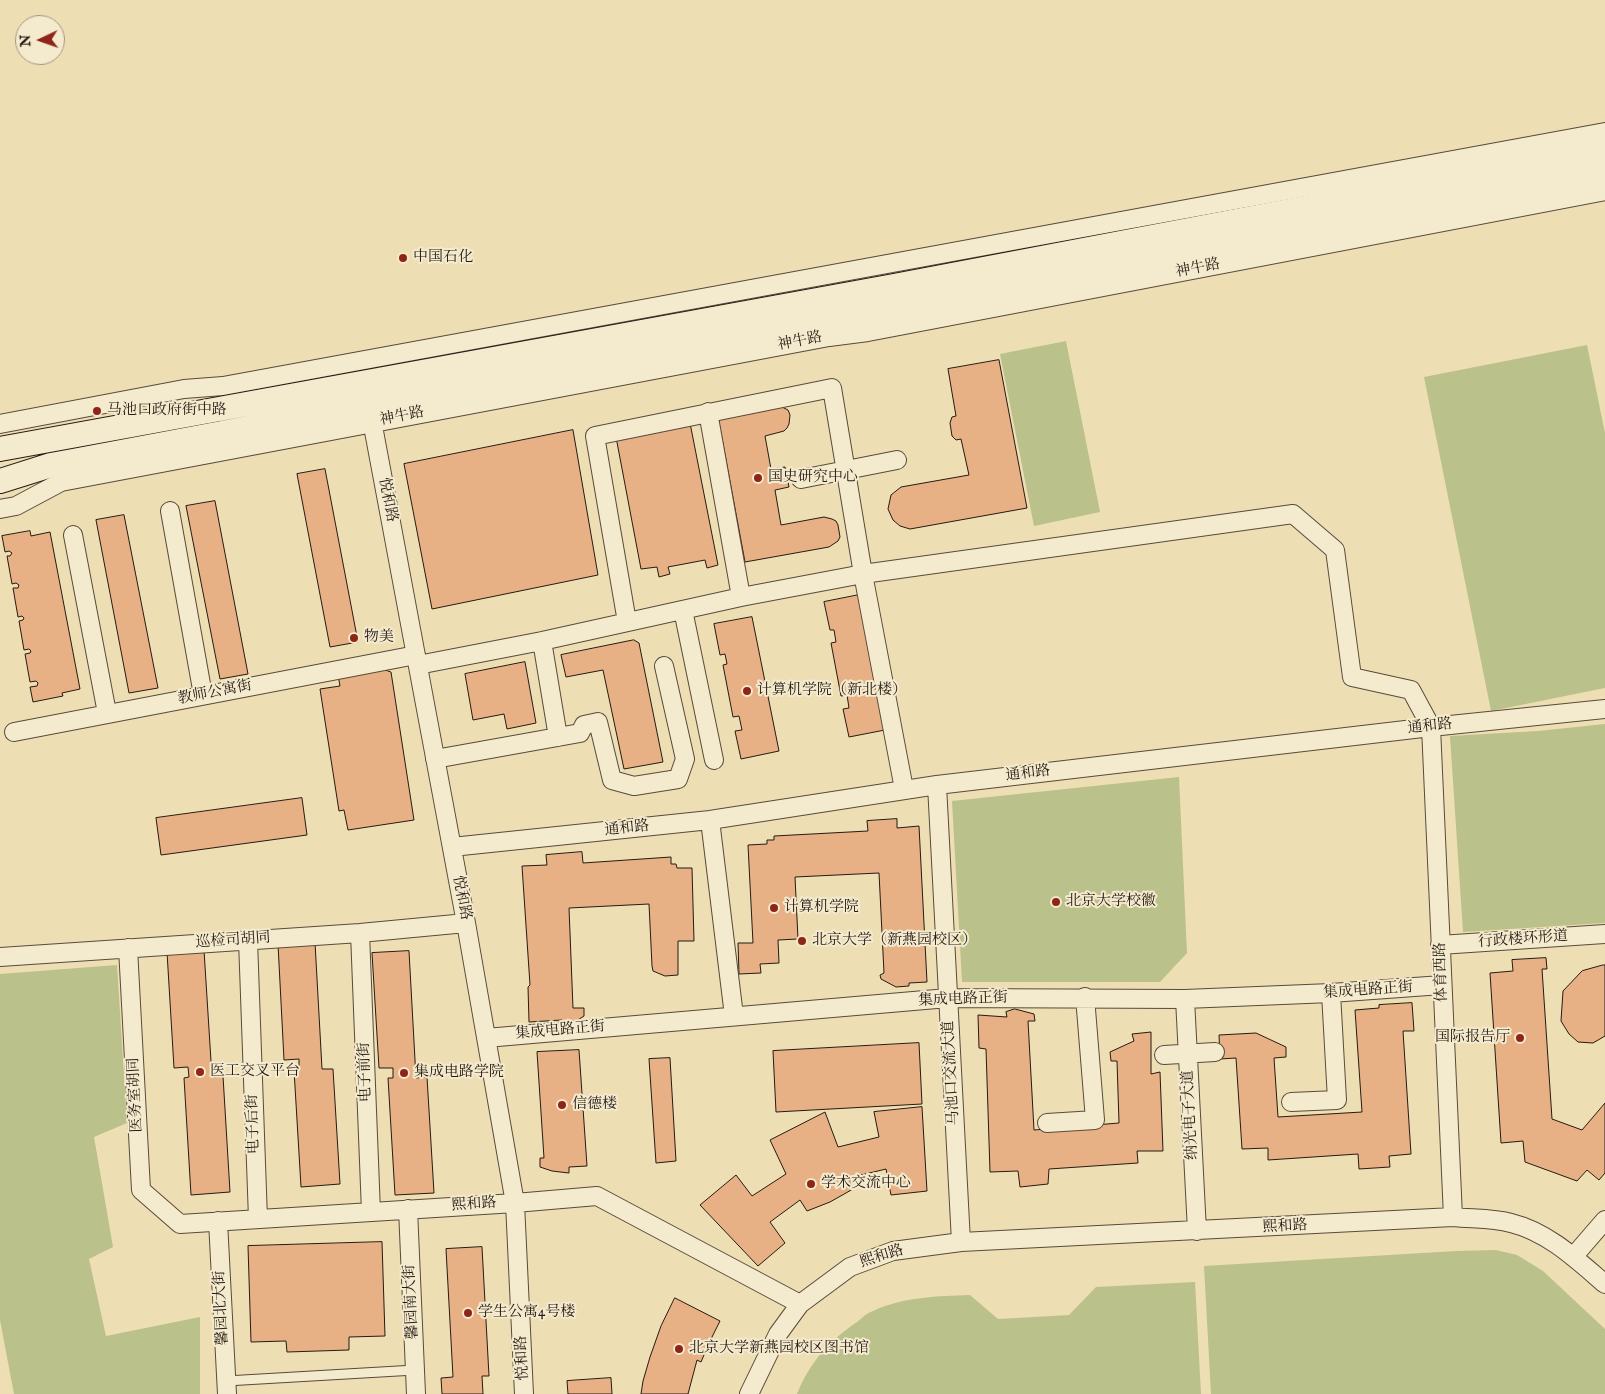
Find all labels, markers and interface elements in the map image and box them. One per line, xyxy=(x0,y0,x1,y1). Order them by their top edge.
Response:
north arrow xyxy=(15,15,65,65)
text: N xyxy=(17,34,35,47)
place label: 中国石化 xyxy=(413,249,473,267)
marker: 中国石化 xyxy=(397,252,409,264)
street label: 神牛路 xyxy=(1174,256,1222,282)
street label: 神牛路 xyxy=(776,329,824,355)
place label: 马池口政府街中路 xyxy=(107,402,227,420)
street label: 神牛路 xyxy=(378,404,426,430)
marker: 马池口政府街中路 xyxy=(91,405,103,417)
place label: 国史研究中心 xyxy=(768,469,858,487)
marker: 国史研究中心 xyxy=(752,472,764,484)
street label: 悦和路 xyxy=(374,476,400,524)
place label: 物美 xyxy=(364,629,394,647)
marker: 物美 xyxy=(348,632,360,644)
street label: 教师公寓街 xyxy=(176,677,254,709)
place label: 计算机学院（新北楼） xyxy=(757,682,907,700)
marker: 计算机学院（新北楼） xyxy=(741,685,753,697)
street label: 通和路 xyxy=(1407,716,1453,738)
street label: 通和路 xyxy=(1005,762,1051,786)
street label: 通和路 xyxy=(604,818,650,840)
street label: 悦和路 xyxy=(448,874,474,922)
place label: 北京大学校徽 xyxy=(1066,893,1156,911)
marker: 北京大学校徽 xyxy=(1050,896,1062,908)
place label: 计算机学院 xyxy=(784,899,859,917)
marker: 计算机学院 xyxy=(768,902,780,914)
street label: 行政楼环形道 xyxy=(1477,928,1569,952)
street label: 巡检司胡同 xyxy=(195,929,271,953)
place label: 北京大学（新燕园校区） xyxy=(812,932,977,950)
marker: 北京大学（新燕园校区） xyxy=(796,935,808,947)
street label: 体育西路 xyxy=(1432,942,1452,1002)
street label: 集成电路正街 xyxy=(1322,979,1414,1003)
street label: 集成电路正街 xyxy=(918,989,1008,1011)
street label: 集成电路正街 xyxy=(514,1018,606,1044)
street label: 马池口交流大道 xyxy=(940,1020,964,1126)
place label: 国际报告厅 xyxy=(1435,1029,1510,1047)
marker: 国际报告厅 xyxy=(1514,1032,1526,1044)
street label: 电子前街 xyxy=(356,1042,376,1102)
street label: 医务室胡同 xyxy=(125,1057,147,1133)
place label: 医工交叉平台 xyxy=(210,1063,300,1081)
place label: 集成电路学院 xyxy=(414,1064,504,1082)
marker: 医工交叉平台 xyxy=(194,1066,206,1078)
marker: 集成电路学院 xyxy=(398,1067,410,1079)
street label: 纳光电子大道 xyxy=(1180,1070,1202,1160)
street label: 电子后街 xyxy=(244,1094,264,1154)
place label: 信德楼 xyxy=(572,1096,617,1114)
marker: 信德楼 xyxy=(556,1099,568,1111)
place label: 学术交流中心 xyxy=(821,1175,911,1193)
marker: 学术交流中心 xyxy=(805,1178,817,1190)
street label: 熙和路 xyxy=(451,1194,497,1216)
street label: 熙和路 xyxy=(1262,1217,1308,1237)
street label: 熙和路 xyxy=(858,1242,906,1272)
street label: 馨园南大街 xyxy=(401,1264,423,1340)
street label: 馨园北大街 xyxy=(211,1270,233,1346)
place label: 学生公寓4号楼 xyxy=(478,1304,575,1322)
marker: 学生公寓4号楼 xyxy=(462,1307,474,1319)
street label: 悦和路 xyxy=(513,1335,533,1381)
place label: 北京大学新燕园校区图书馆 xyxy=(689,1340,869,1358)
marker: 北京大学新燕园校区图书馆 xyxy=(673,1343,685,1355)

